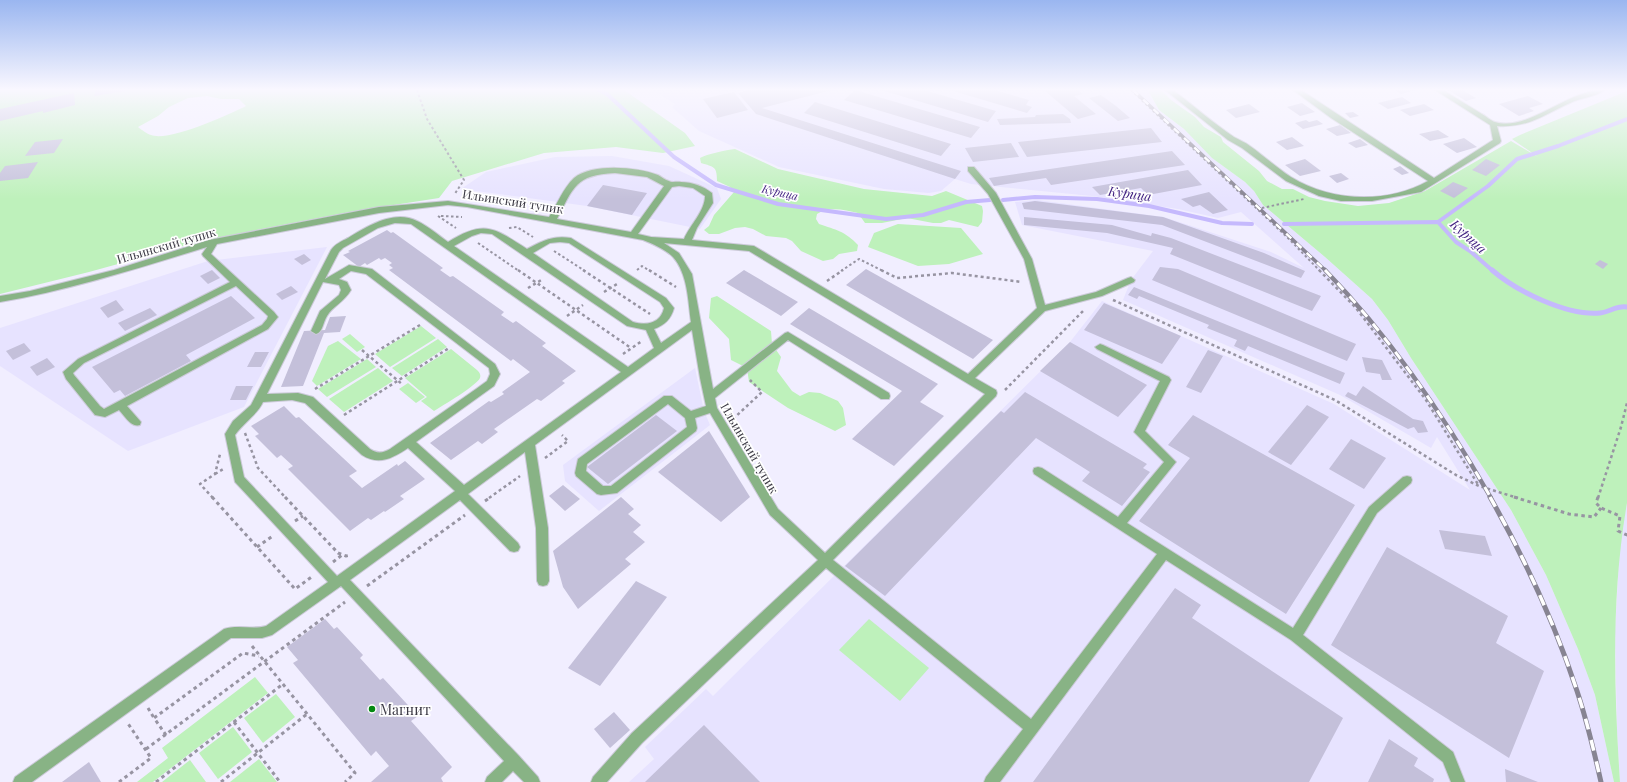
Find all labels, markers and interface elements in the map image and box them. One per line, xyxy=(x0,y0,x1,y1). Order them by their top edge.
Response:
water label: Курица xyxy=(759,180,800,203)
water label: Курица xyxy=(1106,181,1153,204)
street label: Ильинский тупик xyxy=(461,185,565,217)
water label: Курица xyxy=(1446,215,1491,257)
street label: Ильинский тупик xyxy=(115,223,217,267)
street label: Ильинский тупик xyxy=(718,400,783,496)
place label: Магнит xyxy=(380,700,431,719)
marker: Магнит xyxy=(367,704,377,714)

